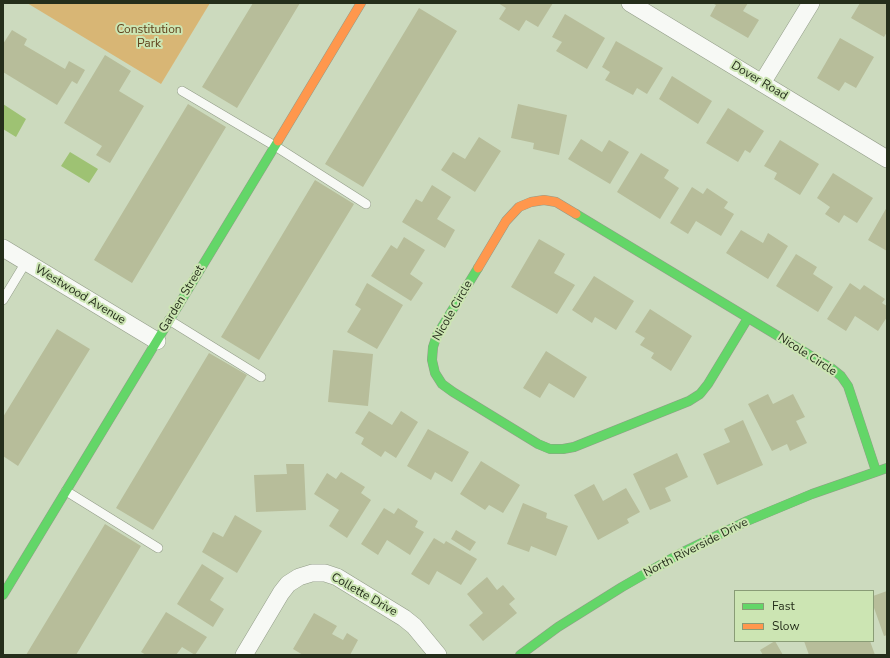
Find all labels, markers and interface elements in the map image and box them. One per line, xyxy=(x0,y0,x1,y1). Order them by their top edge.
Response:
park label: Constitution Park xyxy=(116,23,182,51)
street label: Dover Road xyxy=(728,59,790,103)
street label: Westwood Avenue xyxy=(32,262,128,328)
street label: Garden Street xyxy=(156,263,208,335)
street label: Nicole Circle xyxy=(430,278,476,344)
street label: Nicole Circle xyxy=(775,331,839,379)
street label: North Riverside Drive xyxy=(641,515,751,581)
street label: Collette Drive xyxy=(328,570,400,620)
legend xyxy=(734,590,874,642)
text: Fast xyxy=(772,598,795,614)
text: Slow xyxy=(772,618,800,634)

